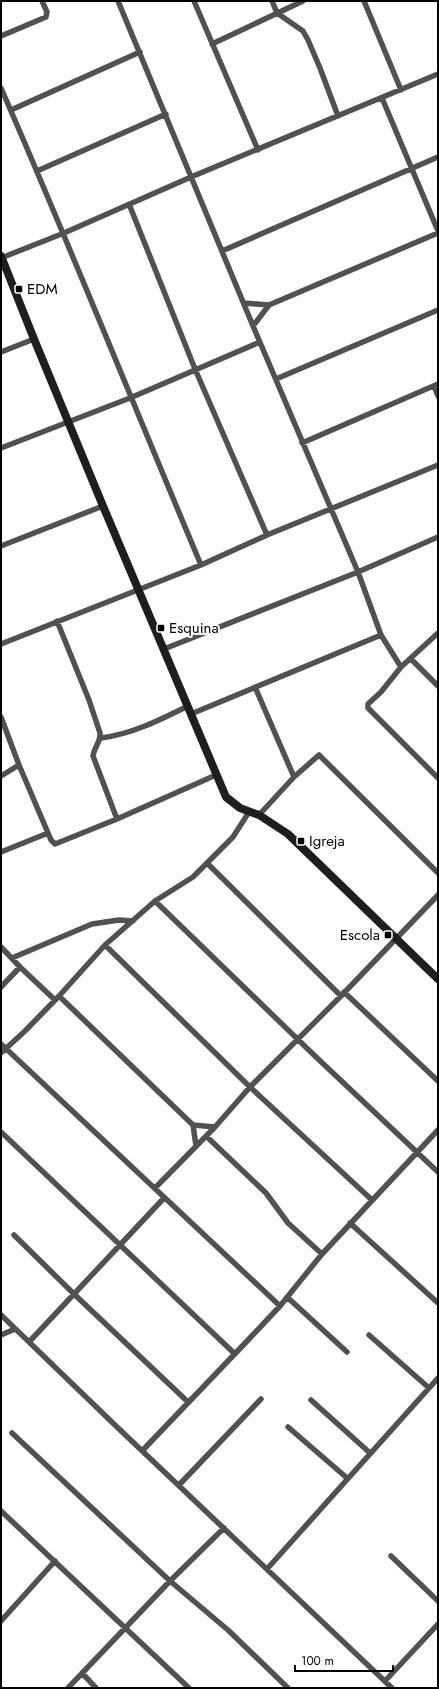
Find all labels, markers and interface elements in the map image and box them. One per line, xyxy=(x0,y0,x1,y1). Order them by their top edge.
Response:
place label: EDM xyxy=(27,278,58,300)
marker: EDM xyxy=(14,284,24,294)
place label: Esquina xyxy=(169,617,219,639)
marker: Esquina xyxy=(156,623,166,633)
place label: Igreja xyxy=(309,830,345,852)
marker: Igreja xyxy=(296,836,306,846)
place label: Escola xyxy=(340,924,380,946)
marker: Escola xyxy=(383,930,393,940)
scale bar xyxy=(295,1647,393,1673)
text: 100 m xyxy=(301,1652,334,1670)

